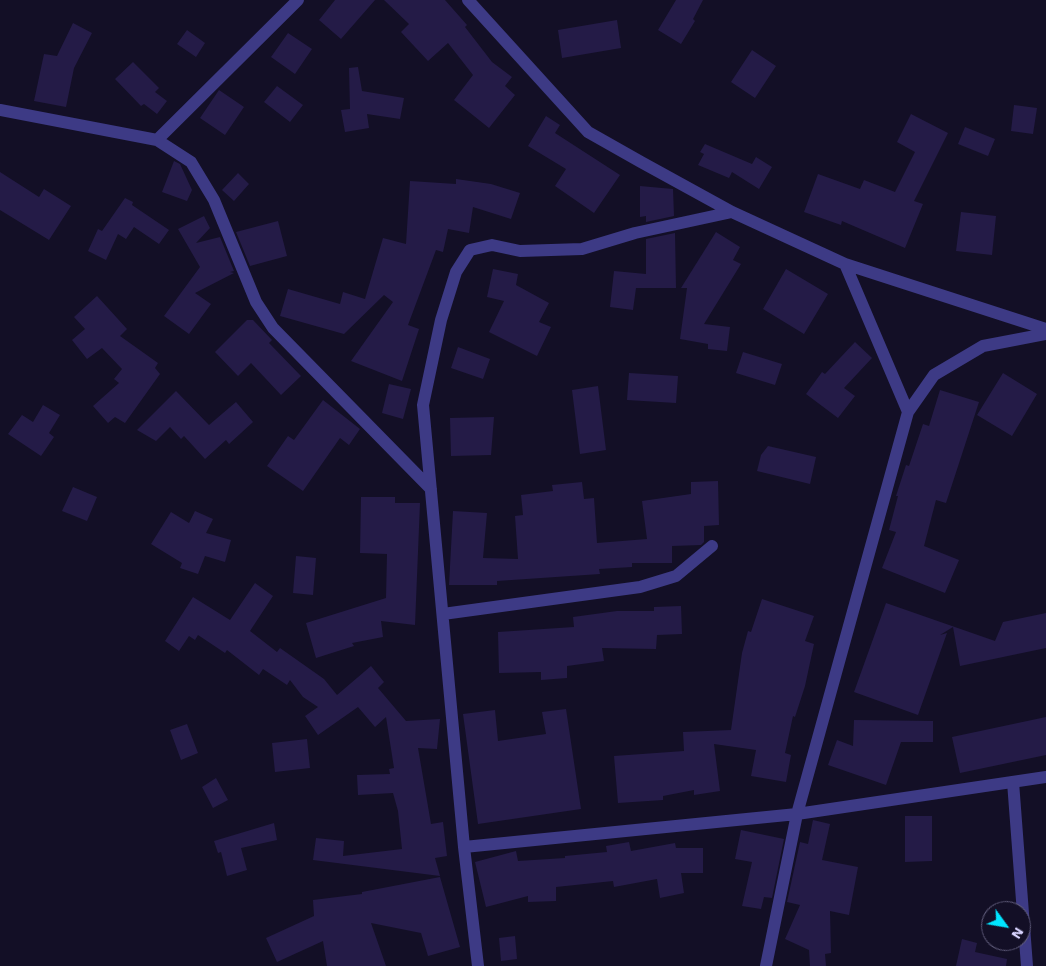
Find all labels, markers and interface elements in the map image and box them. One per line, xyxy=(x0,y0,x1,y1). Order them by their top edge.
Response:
north arrow xyxy=(981,901,1031,951)
text: N xyxy=(1008,925,1027,942)

